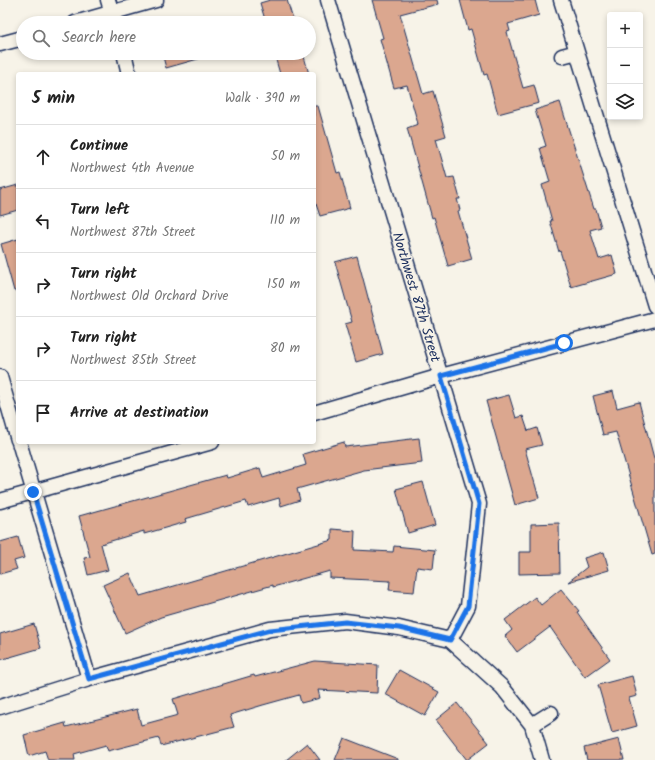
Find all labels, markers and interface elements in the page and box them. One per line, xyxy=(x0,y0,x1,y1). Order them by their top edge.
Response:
map controls xyxy=(607,12,643,120)
button: + xyxy=(607,12,643,48)
search box xyxy=(16,16,316,60)
text: Search here xyxy=(62,26,136,50)
icon: search xyxy=(30,27,52,49)
button: − xyxy=(607,48,643,84)
button: layers xyxy=(607,84,643,120)
text: 5 min xyxy=(32,85,75,112)
text: Walk · 390 m xyxy=(225,88,300,109)
text: Continue xyxy=(70,134,128,158)
icon: ahead xyxy=(32,146,54,168)
text: 50 m xyxy=(271,146,300,167)
text: Northwest 4th Avenue xyxy=(70,158,194,179)
text: Turn left xyxy=(70,198,130,222)
icon: left xyxy=(32,210,54,232)
text: 110 m xyxy=(270,210,300,231)
text: Northwest 87th Street xyxy=(70,222,195,243)
street label: Northwest 87th Street xyxy=(386,230,446,366)
text: Turn right xyxy=(70,262,137,286)
icon: right xyxy=(32,274,54,296)
text: 150 m xyxy=(267,274,300,295)
text: Northwest Old Orchard Drive xyxy=(70,286,228,307)
text: Turn right xyxy=(70,326,137,350)
route start xyxy=(555,334,573,352)
icon: right xyxy=(32,338,54,360)
text: 80 m xyxy=(270,338,300,359)
text: Northwest 85th Street xyxy=(70,350,196,371)
text: Arrive at destination xyxy=(70,401,209,425)
icon: arrive xyxy=(32,402,54,424)
route end xyxy=(24,483,42,501)

